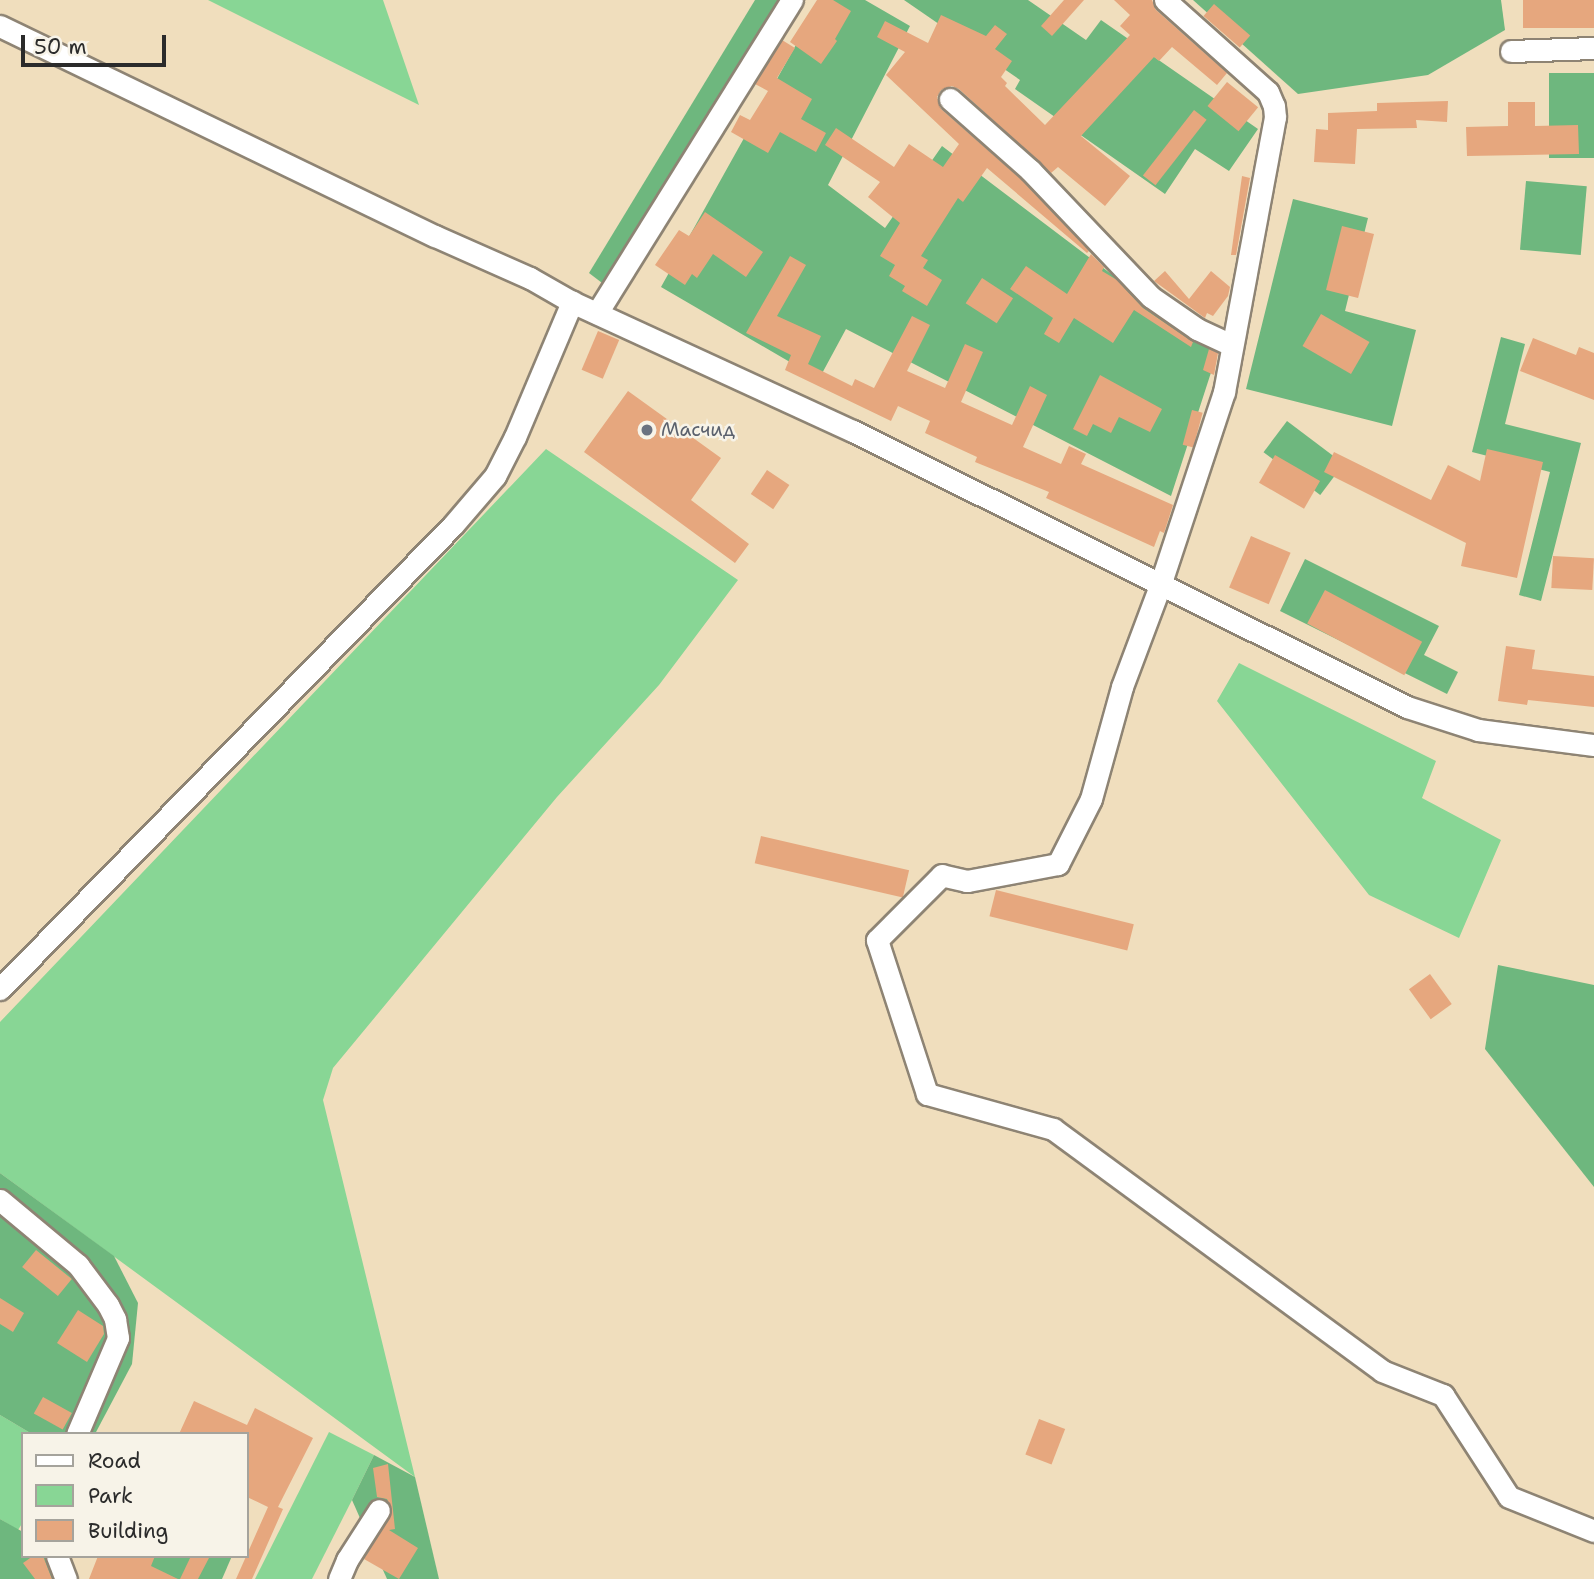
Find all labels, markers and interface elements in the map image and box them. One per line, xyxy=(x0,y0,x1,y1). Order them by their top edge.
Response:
scale bar xyxy=(24,21,170,65)
text: 50 m xyxy=(34,33,87,61)
place label: Масчид xyxy=(661,419,735,441)
marker: Масчид xyxy=(639,422,655,438)
legend xyxy=(21,1432,248,1558)
text: Road xyxy=(88,1447,141,1475)
text: Park xyxy=(88,1482,133,1510)
text: Building xyxy=(88,1517,168,1545)

